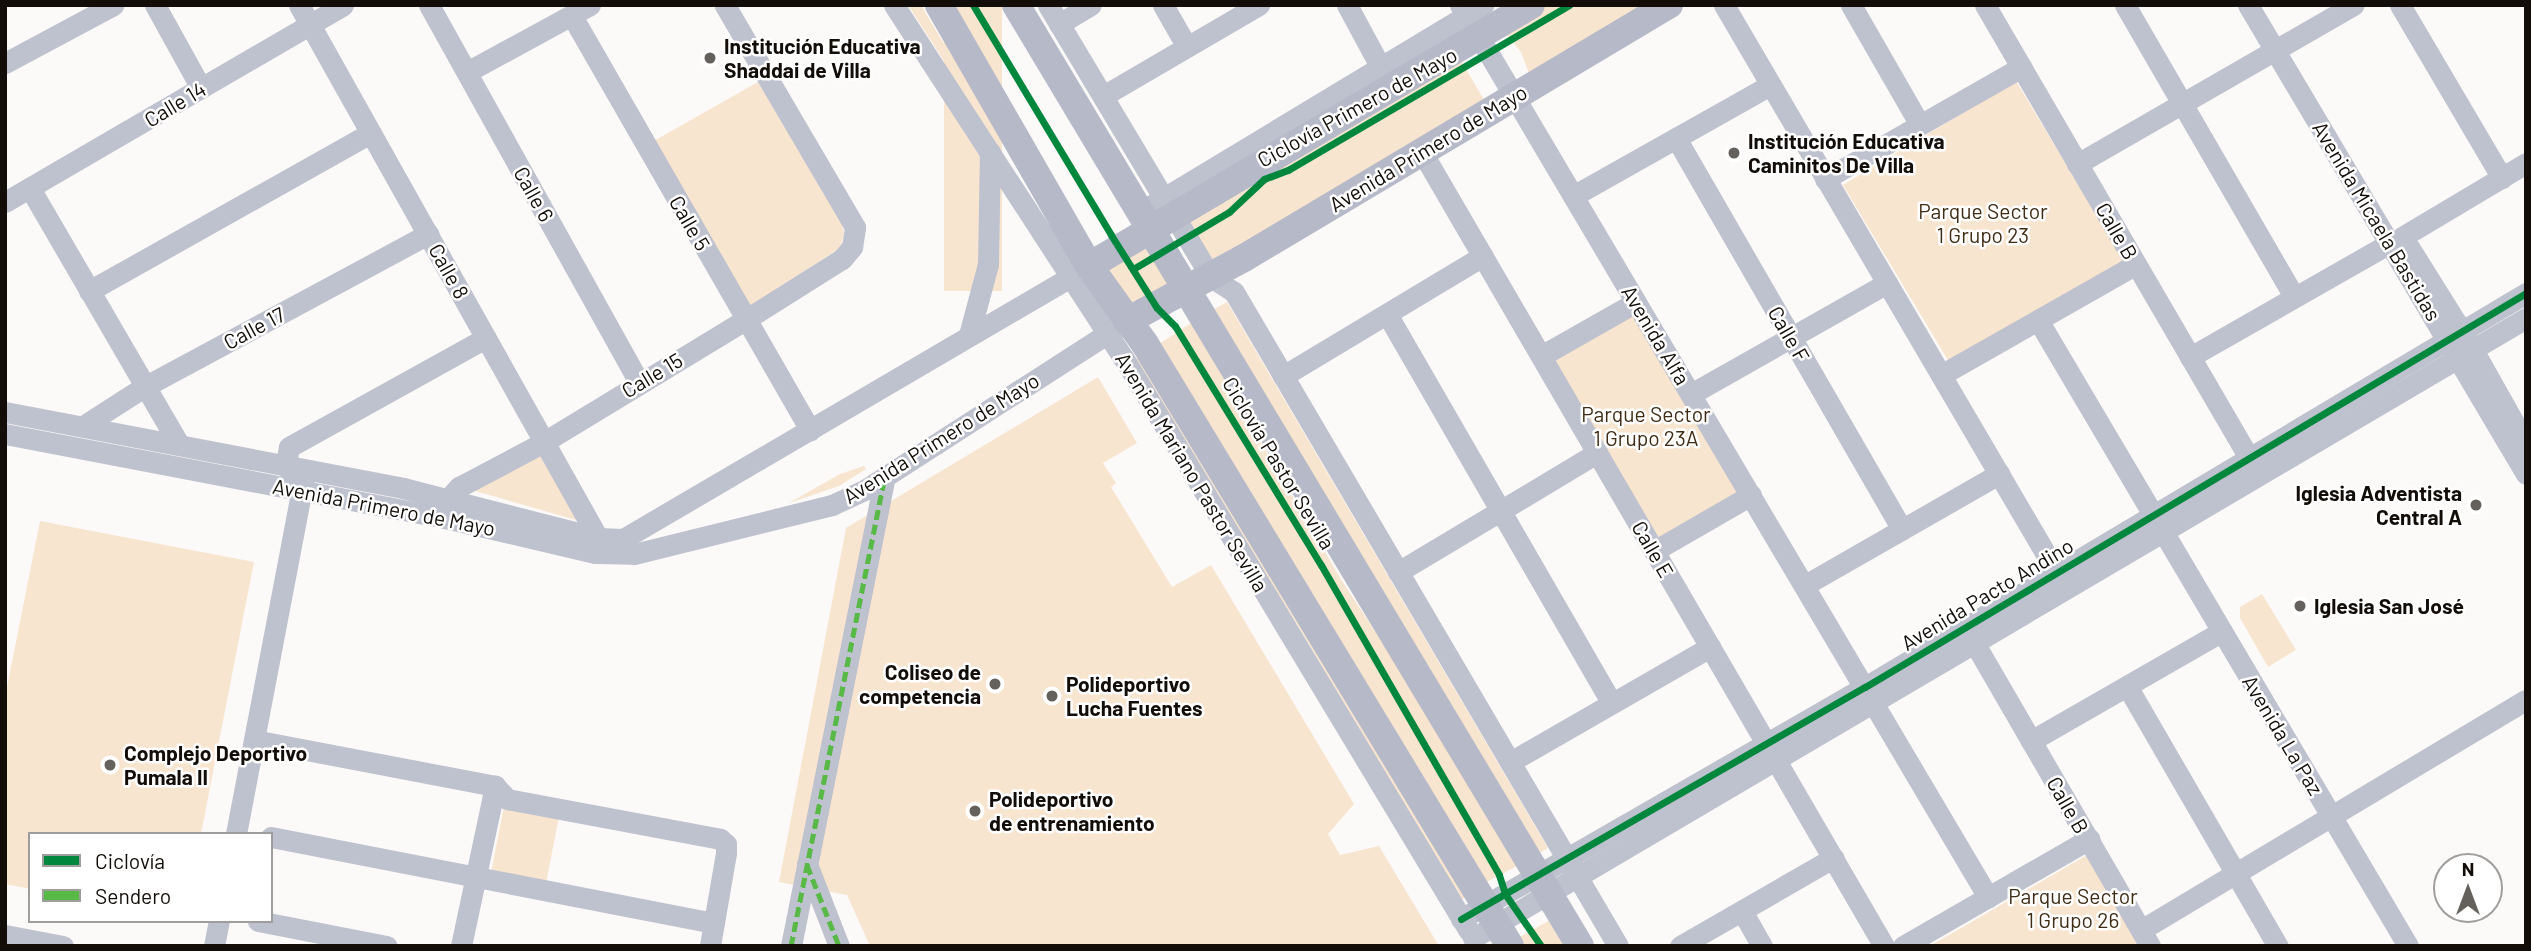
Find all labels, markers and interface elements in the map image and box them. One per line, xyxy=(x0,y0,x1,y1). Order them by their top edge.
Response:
place label: Institución Educativa Shaddai de Villa xyxy=(724,33,921,83)
street label: Ciclovía Primero de Mayo xyxy=(1253,42,1461,172)
marker: Institución Educativa Shaddai de Villa xyxy=(702,50,718,66)
street label: Calle 14 xyxy=(140,76,210,132)
street label: Avenida Primero de Mayo xyxy=(1325,79,1531,217)
street label: Avenida Micaela Bastidas xyxy=(2307,117,2447,325)
place label: Institución Educativa Caminitos De Villa xyxy=(1748,128,1945,178)
marker: Institución Educativa Caminitos De Villa xyxy=(1726,145,1742,161)
street label: Calle 6 xyxy=(509,162,559,226)
street label: Calle 5 xyxy=(664,191,716,255)
park label: Parque Sector 1 Grupo 23 xyxy=(1918,198,2048,248)
street label: Calle B xyxy=(2091,198,2143,264)
street label: Calle 8 xyxy=(424,239,474,303)
street label: Avenida Alfa xyxy=(1616,281,1696,389)
street label: Calle 17 xyxy=(219,301,289,355)
street label: Calle F xyxy=(1763,302,1815,366)
street label: Calle 15 xyxy=(617,347,687,403)
street label: Avenida Mariano Pastor Sevilla xyxy=(1110,348,1274,596)
street label: Avenida Primero de Mayo xyxy=(838,367,1044,509)
street label: Ciclovía Pastor Sevilla xyxy=(1217,372,1341,554)
park label: Parque Sector 1 Grupo 23A xyxy=(1581,401,1711,451)
street label: Avenida Primero de Mayo xyxy=(271,473,497,541)
place label: Iglesia Adventista Central A xyxy=(2295,480,2462,530)
marker: Iglesia Adventista Central A xyxy=(2468,497,2484,513)
street label: Calle E xyxy=(1627,516,1679,582)
street label: Avenida Pacto Andino xyxy=(1896,533,2078,655)
place label: Iglesia San José xyxy=(2314,593,2464,619)
marker: Iglesia San José xyxy=(2292,598,2308,614)
place label: Coliseo de competencia xyxy=(859,659,981,709)
place label: Polideportivo Lucha Fuentes xyxy=(1066,671,1203,721)
street label: Avenida La Paz xyxy=(2237,671,2329,799)
marker: Coliseo de competencia xyxy=(987,676,1003,692)
marker: Polideportivo Lucha Fuentes xyxy=(1044,688,1060,704)
place label: Complejo Deportivo Pumala II xyxy=(124,740,307,790)
marker: Complejo Deportivo Pumala II xyxy=(102,757,118,773)
street label: Calle B xyxy=(2042,772,2094,838)
place label: Polideportivo de entrenamiento xyxy=(989,786,1155,836)
marker: Polideportivo de entrenamiento xyxy=(967,803,983,819)
legend xyxy=(28,832,273,923)
text: Ciclovía xyxy=(95,848,165,873)
north arrow xyxy=(2433,853,2503,923)
text: N xyxy=(2462,857,2474,880)
text: Sendero xyxy=(95,883,171,908)
park label: Parque Sector 1 Grupo 26 xyxy=(2008,883,2138,933)

